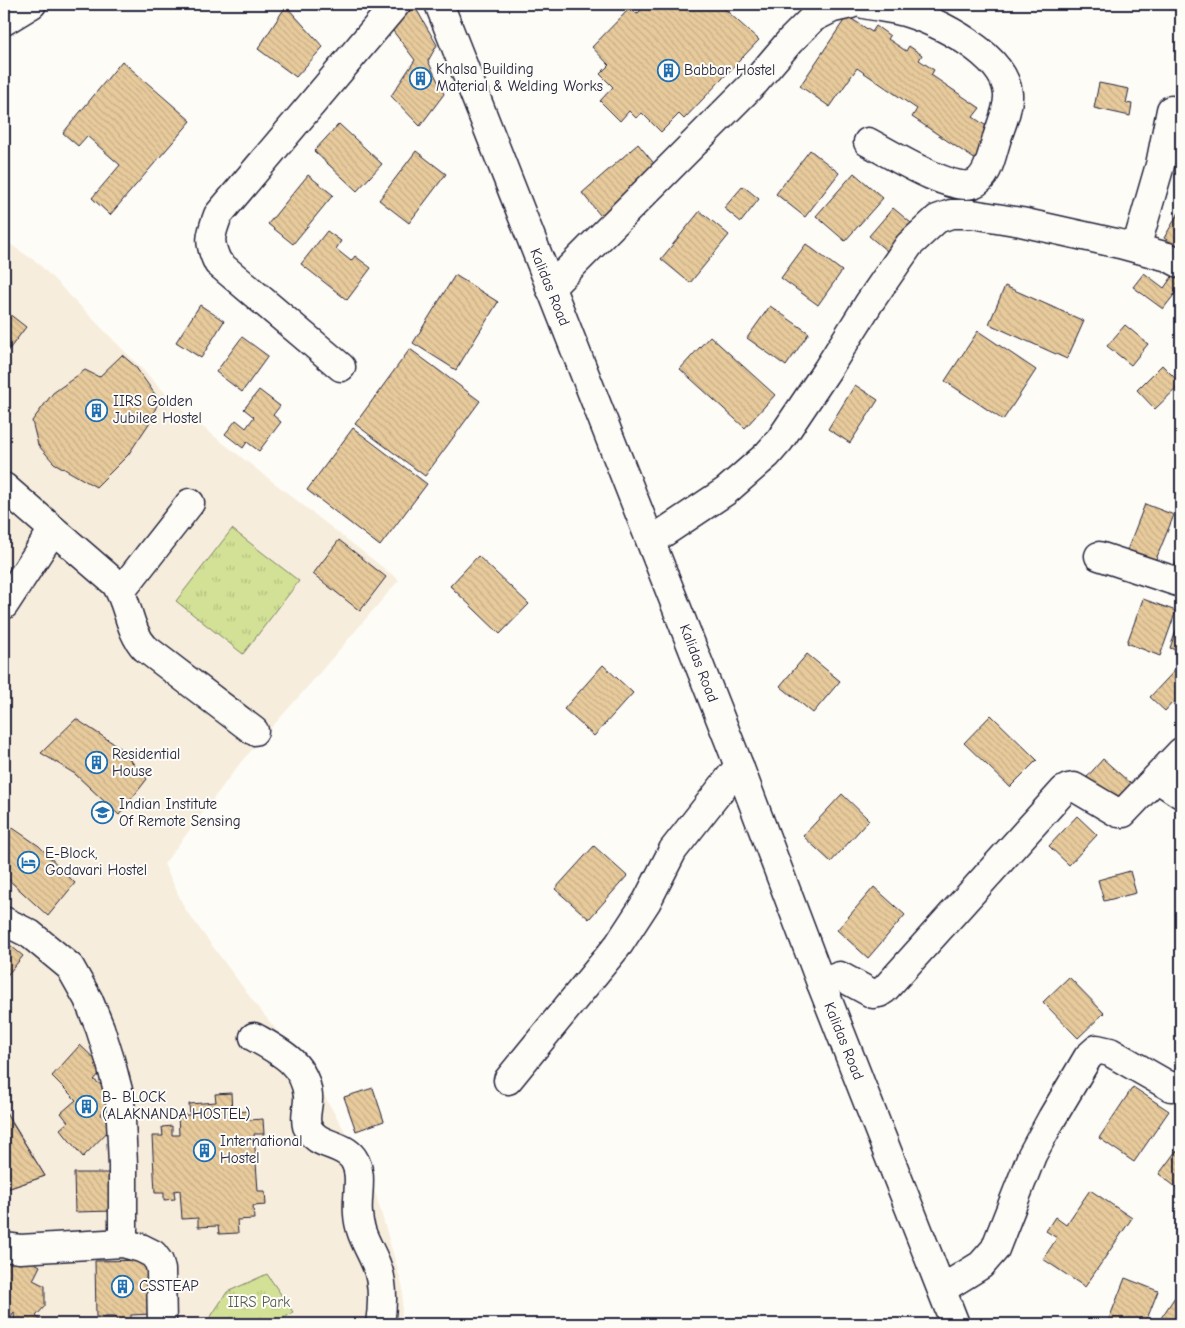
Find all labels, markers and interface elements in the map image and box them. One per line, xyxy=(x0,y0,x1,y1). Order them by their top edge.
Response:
building icon: Babbar Hostel xyxy=(656,58,680,82)
place label: Khalsa Building Material & Welding Works xyxy=(436,60,603,95)
place label: Babbar Hostel xyxy=(684,61,775,79)
building icon: Khalsa Building Material & Welding Works xyxy=(408,66,432,90)
street label: Kalidas Road xyxy=(526,246,574,328)
place label: IIRS Golden Jubilee Hostel xyxy=(113,392,202,427)
building icon: IIRS Golden Jubilee Hostel xyxy=(85,398,109,422)
street label: Kalidas Road xyxy=(676,621,722,705)
place label: Residential House xyxy=(112,745,180,780)
building icon: Residential House xyxy=(84,751,108,775)
place label: Indian Institute Of Remote Sensing xyxy=(119,795,241,830)
school or university icon: Indian Institute Of Remote Sensing xyxy=(91,801,115,825)
place label: E-Block, Godavari Hostel xyxy=(45,844,147,879)
hotel icon: E-Block, Godavari Hostel xyxy=(17,850,41,874)
street label: Kalidas Road xyxy=(820,1000,868,1082)
place label: B- BLOCK (ALAKNANDA HOSTEL) xyxy=(102,1088,250,1123)
building icon: B- BLOCK (ALAKNANDA HOSTEL) xyxy=(74,1094,98,1118)
place label: International Hostel xyxy=(220,1132,303,1167)
building icon: International Hostel xyxy=(192,1138,216,1162)
building icon: CSSTEAP xyxy=(111,1274,135,1298)
place label: CSSTEAP xyxy=(139,1277,199,1295)
park label: IIRS Park xyxy=(228,1293,291,1311)

